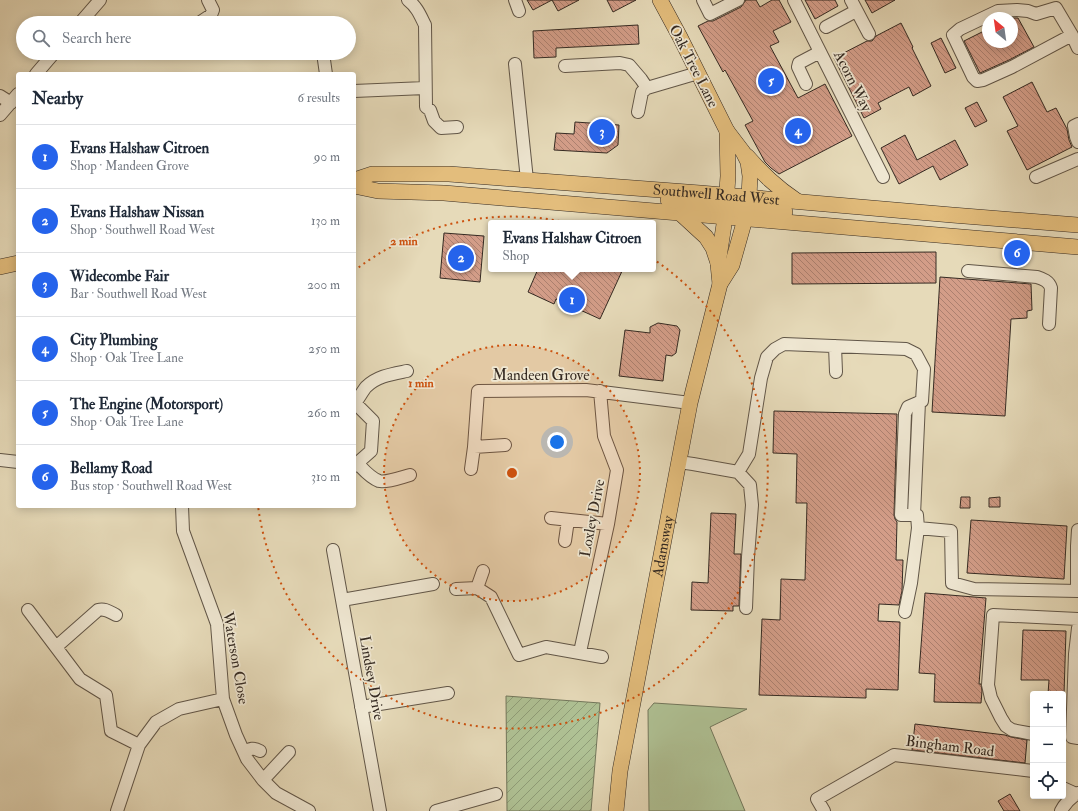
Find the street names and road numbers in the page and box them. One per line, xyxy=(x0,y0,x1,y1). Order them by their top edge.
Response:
street label: Oak Tree Lane xyxy=(665,22,723,111)
street label: Acorn Way xyxy=(829,47,876,115)
street label: Southwell Road West xyxy=(652,180,780,210)
street label: Mandeen Grove xyxy=(493,366,589,385)
street label: Loxley Drive xyxy=(576,478,609,559)
street label: Adamsway xyxy=(648,514,678,579)
street label: Waterson Close xyxy=(218,609,253,706)
street label: Lindsey Drive xyxy=(355,634,388,722)
street label: Bingham Road xyxy=(905,732,996,761)

